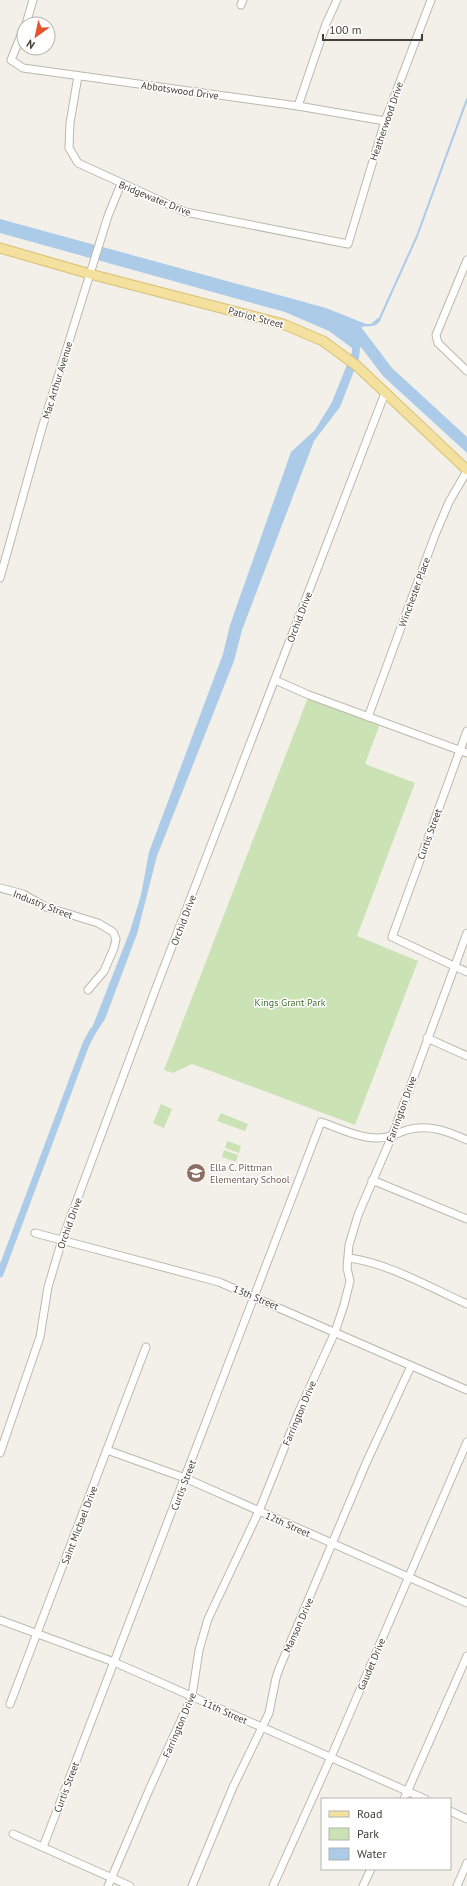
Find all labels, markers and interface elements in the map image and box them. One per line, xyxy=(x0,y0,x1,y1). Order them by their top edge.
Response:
north arrow xyxy=(16,16,56,56)
scale bar xyxy=(323,16,422,42)
text: 100 m xyxy=(329,22,362,37)
text: N xyxy=(24,37,37,52)
street label: Abbotswood Drive xyxy=(140,79,219,102)
street label: Heatherwood Drive xyxy=(367,80,406,162)
street label: Bridgewater Drive xyxy=(117,178,193,219)
street label: Patriot Street xyxy=(227,304,285,331)
street label: Mac Arthur Avenue xyxy=(40,340,75,420)
street label: Winchester Place xyxy=(396,556,433,629)
street label: Orchid Drive xyxy=(284,590,315,644)
street label: Curtis Street xyxy=(414,806,445,861)
street label: Industry Street xyxy=(11,887,75,922)
street label: Orchid Drive xyxy=(168,893,199,947)
park label: Kings Grant Park xyxy=(255,996,326,1009)
street label: Farrington Drive xyxy=(383,1074,419,1144)
place label: Ella C. Pittman Elementary School xyxy=(210,1161,290,1186)
school or university icon: Ella C. Pittman Elementary School xyxy=(185,1162,207,1184)
street label: Orchid Drive xyxy=(54,1196,85,1250)
street label: 13th Street xyxy=(231,1282,281,1313)
street label: Farrington Drive xyxy=(280,1379,319,1448)
street label: Curtis Street xyxy=(168,1457,199,1512)
street label: Saint Michael Drive xyxy=(59,1484,100,1566)
street label: 12th Street xyxy=(263,1509,313,1540)
street label: Manson Drive xyxy=(281,1596,316,1655)
street label: Gaudet Drive xyxy=(355,1636,388,1692)
street label: Farrington Drive xyxy=(160,1691,199,1760)
street label: 11th Street xyxy=(200,1696,250,1727)
street label: Curtis Street xyxy=(51,1759,82,1814)
legend xyxy=(321,1798,451,1870)
text: Road xyxy=(357,1806,382,1821)
text: Park xyxy=(357,1826,379,1841)
text: Water xyxy=(357,1846,387,1861)

